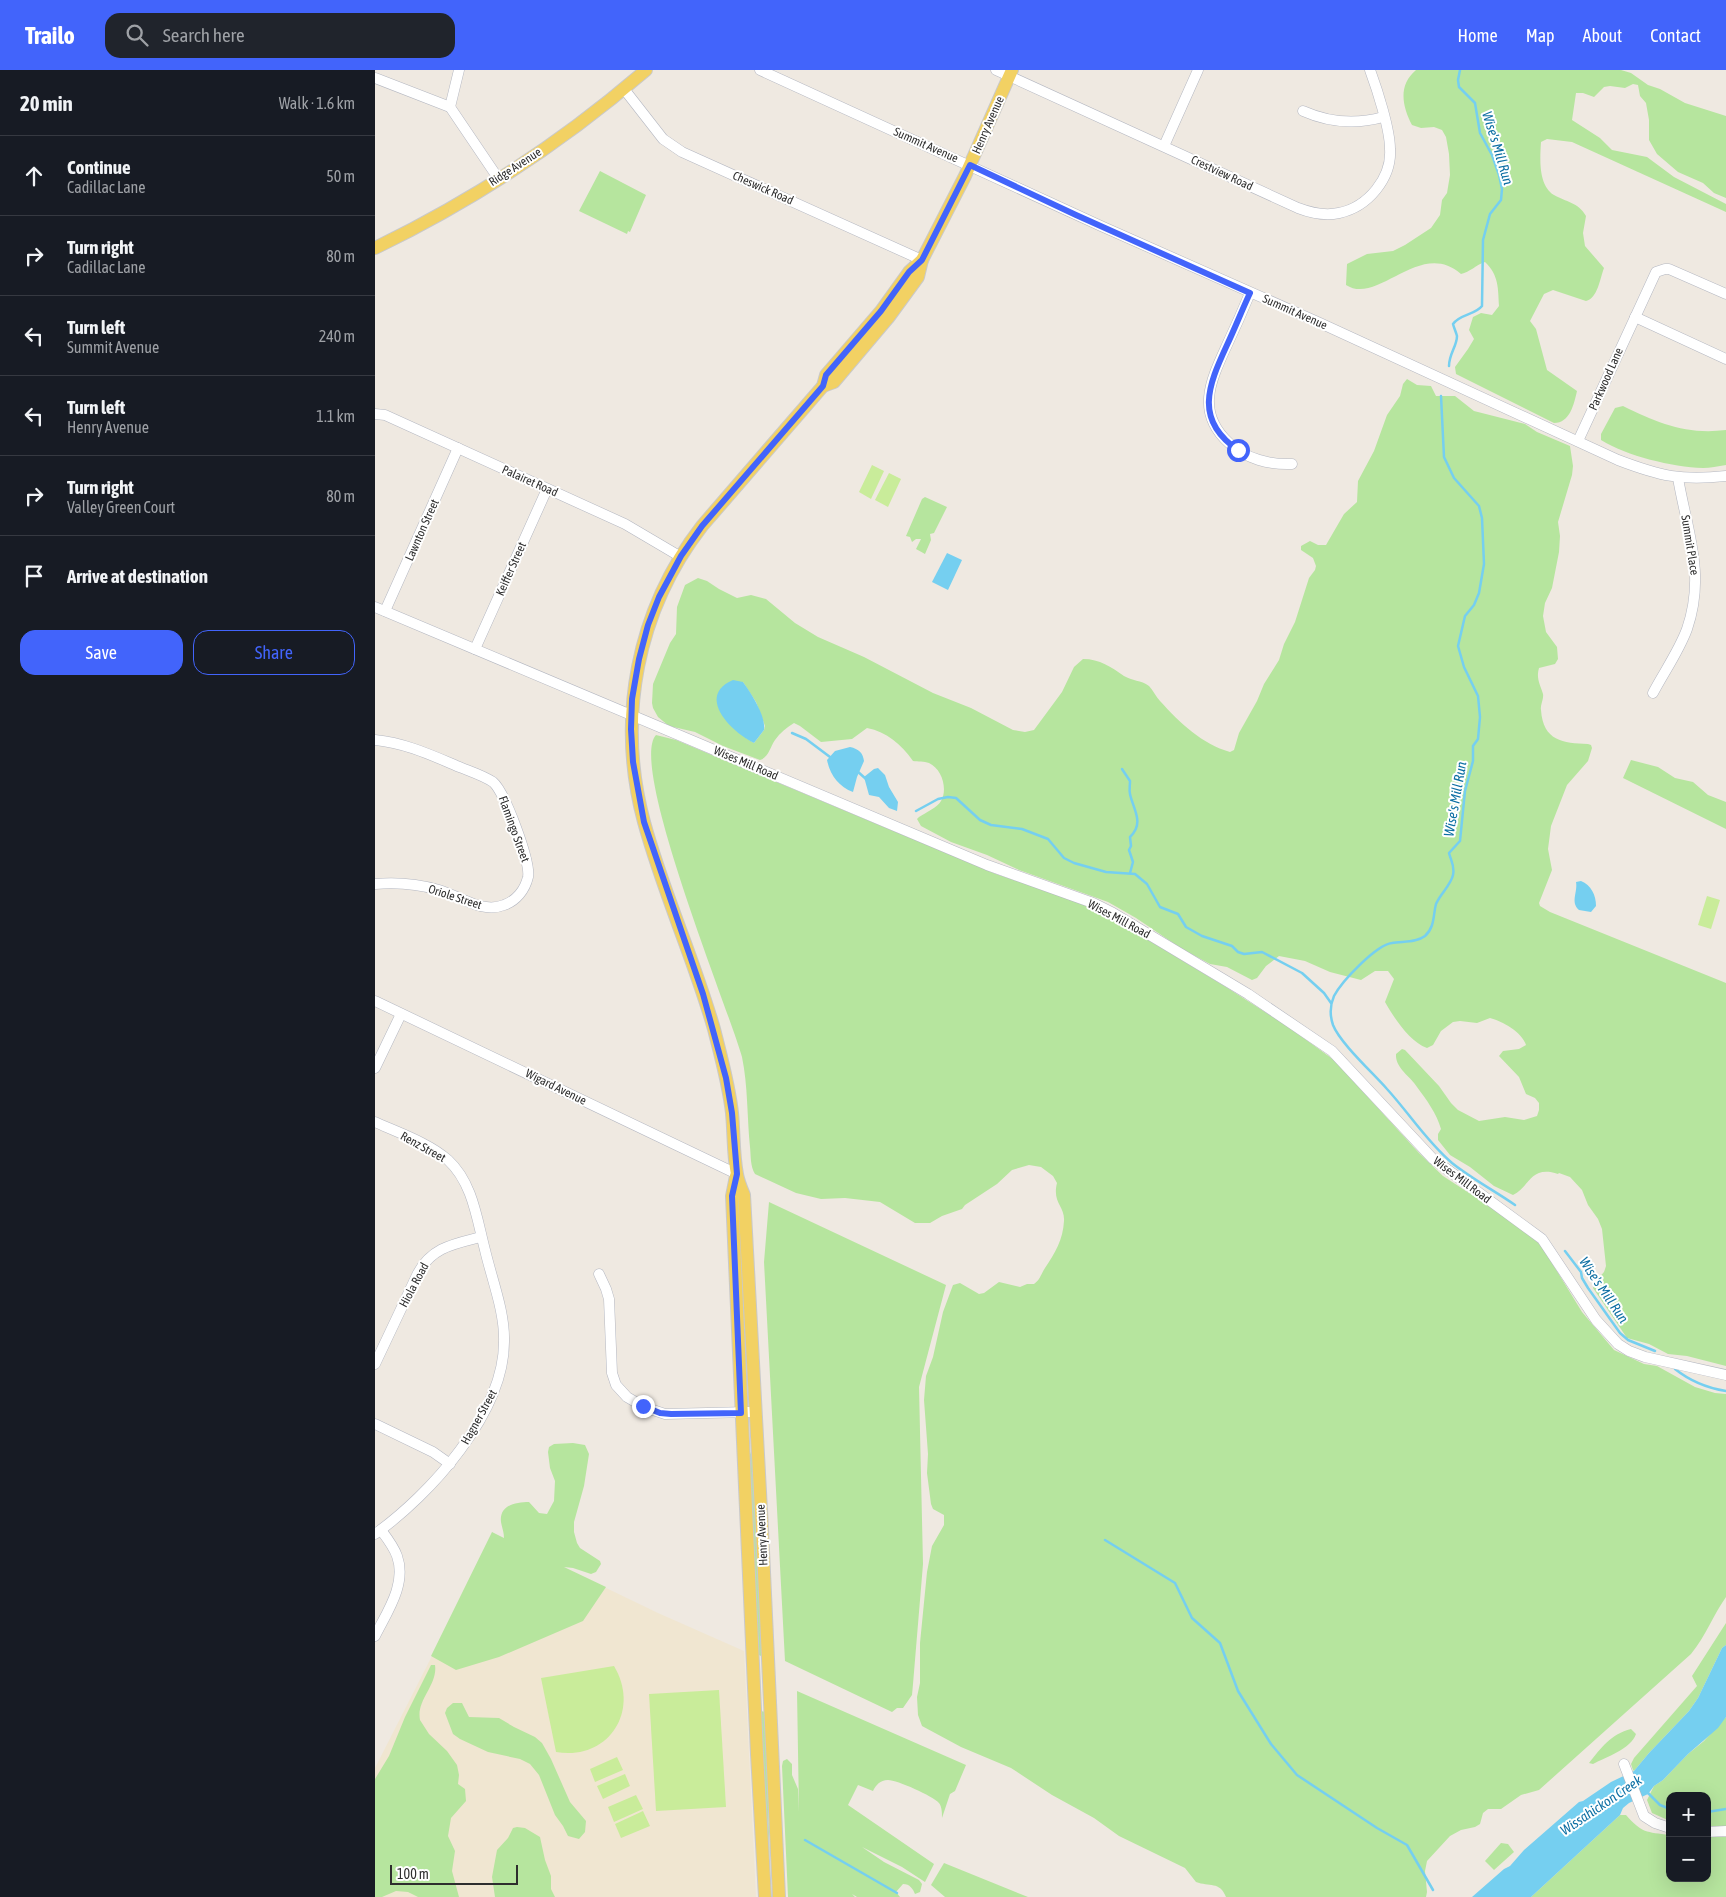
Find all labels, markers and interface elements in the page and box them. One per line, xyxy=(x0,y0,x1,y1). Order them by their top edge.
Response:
search box xyxy=(105,13,455,58)
icon: search xyxy=(123,21,151,49)
text: Trailo xyxy=(25,22,75,49)
text: Search here xyxy=(163,24,245,46)
text: Home xyxy=(1458,25,1498,46)
text: Map xyxy=(1526,25,1555,46)
text: About xyxy=(1583,25,1622,46)
text: Contact xyxy=(1650,25,1701,46)
text: 20 min xyxy=(20,91,73,115)
text: Walk · 1.6 km xyxy=(279,94,355,112)
street label: Henry Avenue xyxy=(969,94,1007,156)
water label: Wise's Mill Run xyxy=(1479,109,1517,187)
street label: Summit Avenue xyxy=(892,125,960,165)
street label: Ridge Avenue xyxy=(486,145,544,189)
street label: Crestview Road xyxy=(1189,153,1255,193)
text: Continue xyxy=(67,156,131,178)
icon: ahead xyxy=(20,162,48,190)
text: 50 m xyxy=(326,167,355,185)
street label: Cheswick Road xyxy=(730,168,796,208)
text: Cadillac Lane xyxy=(67,178,146,196)
text: Turn right xyxy=(67,236,134,258)
icon: right xyxy=(20,242,48,270)
text: 80 m xyxy=(326,247,355,265)
text: Cadillac Lane xyxy=(67,258,146,276)
street label: Summit Avenue xyxy=(1261,292,1329,332)
text: Turn left xyxy=(67,316,125,338)
icon: left xyxy=(20,322,48,350)
text: 240 m xyxy=(319,327,355,345)
text: Summit Avenue xyxy=(67,338,159,356)
street label: Parkwood Lane xyxy=(1586,345,1626,413)
text: Turn left xyxy=(67,396,125,418)
icon: left xyxy=(20,402,48,430)
text: 1.1 km xyxy=(316,407,355,425)
text: Henry Avenue xyxy=(67,418,149,436)
route start xyxy=(1227,439,1250,462)
street label: Palairet Road xyxy=(500,462,560,500)
text: Turn right xyxy=(67,476,134,498)
icon: right xyxy=(20,482,48,510)
text: 80 m xyxy=(326,487,355,505)
street label: Lawnton Street xyxy=(402,497,442,563)
text: Valley Green Court xyxy=(67,498,175,516)
street label: Summit Place xyxy=(1678,514,1702,576)
street label: Keiffer Street xyxy=(493,539,529,598)
icon: arrive xyxy=(20,562,48,590)
text: Arrive at destination xyxy=(67,565,208,587)
button: Save xyxy=(20,630,183,675)
button: Share xyxy=(193,630,355,675)
street label: Wises Mill Road xyxy=(712,743,780,783)
water label: Wise's Mill Run xyxy=(1441,760,1470,838)
street label: Flamingo Street xyxy=(496,794,533,864)
street label: Oriole Street xyxy=(426,882,484,912)
street label: Wises Mill Road xyxy=(1085,897,1153,941)
street label: Wigard Avenue xyxy=(523,1066,589,1108)
street label: Renz Street xyxy=(398,1129,449,1165)
street label: Wises Mill Road xyxy=(1430,1154,1494,1206)
water label: Wise's Mill Run xyxy=(1576,1254,1632,1326)
street label: Hiola Road xyxy=(396,1260,432,1310)
street label: Hagner Street xyxy=(458,1387,500,1447)
route end xyxy=(632,1395,655,1418)
street label: Henry Avenue xyxy=(753,1504,771,1566)
water label: Wissahickon Creek xyxy=(1557,1771,1645,1838)
map controls xyxy=(1666,1792,1711,1882)
button: + xyxy=(1666,1792,1711,1837)
button: − xyxy=(1666,1837,1711,1882)
scale bar xyxy=(390,1862,517,1885)
text: 100 m xyxy=(397,1866,429,1882)

